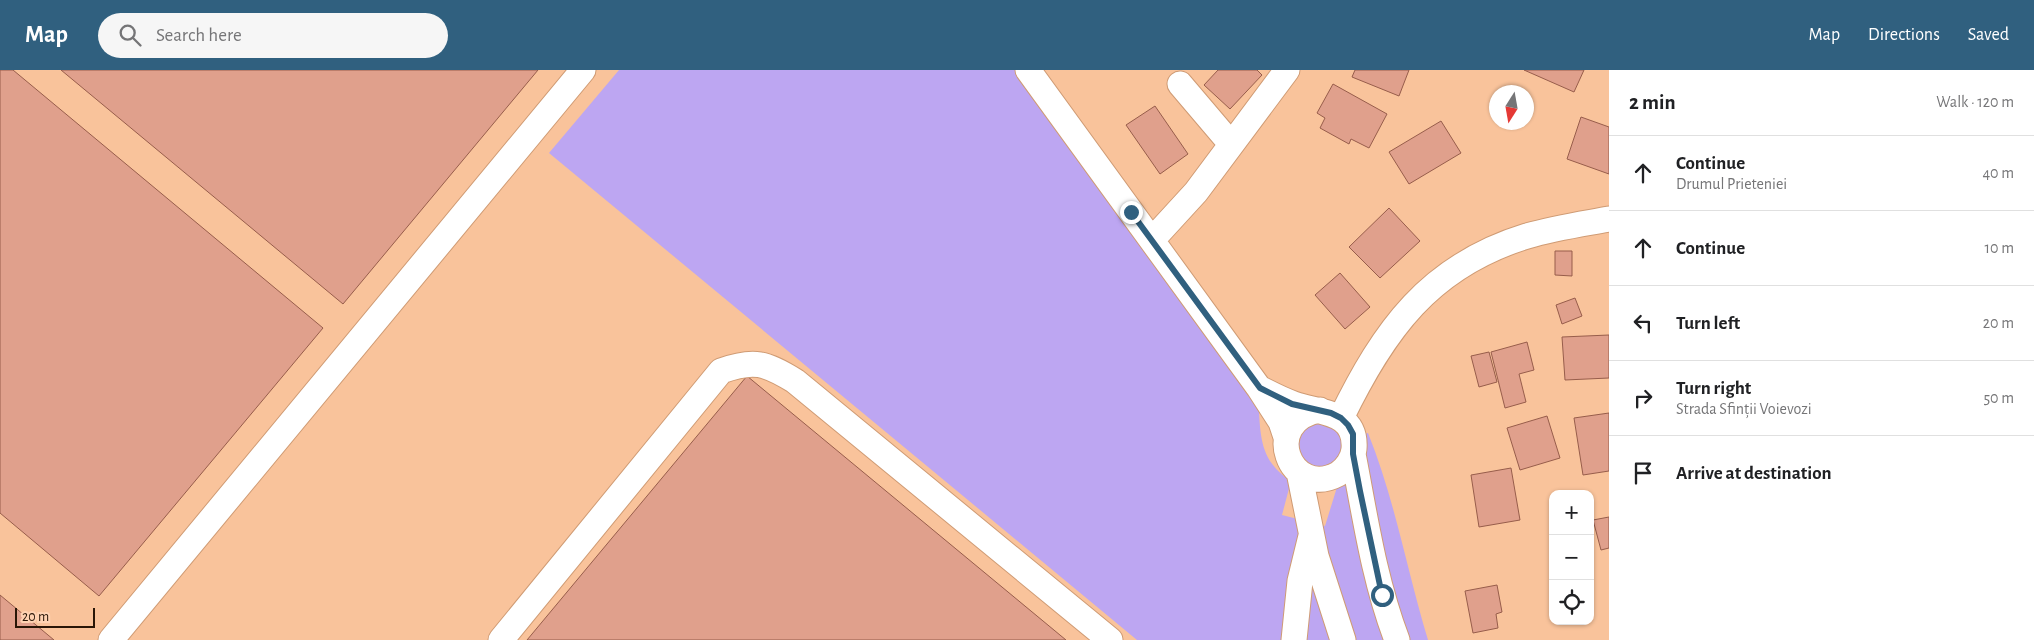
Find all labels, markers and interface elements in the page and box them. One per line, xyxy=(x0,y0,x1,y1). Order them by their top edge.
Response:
search box xyxy=(98,13,448,58)
icon: search xyxy=(116,21,144,49)
text: Map xyxy=(25,23,68,47)
text: Search here xyxy=(156,26,242,45)
text: Map xyxy=(1809,26,1840,44)
text: Directions xyxy=(1868,26,1940,44)
text: Saved xyxy=(1968,26,2009,44)
north arrow xyxy=(1489,85,1534,130)
text: 2 min xyxy=(1629,92,1676,113)
text: Walk · 120 m xyxy=(1936,94,2014,110)
text: Continue xyxy=(1676,154,1745,173)
icon: ahead xyxy=(1629,159,1657,187)
text: 40 m xyxy=(1982,165,2014,181)
text: Drumul Prieteniei xyxy=(1676,176,1787,192)
route end xyxy=(1120,201,1143,224)
icon: ahead xyxy=(1629,234,1657,262)
text: Continue xyxy=(1676,239,1745,258)
text: 10 m xyxy=(1985,240,2014,256)
icon: left xyxy=(1629,309,1657,337)
text: Turn left xyxy=(1676,314,1740,333)
text: 20 m xyxy=(1983,315,2014,331)
text: Turn right xyxy=(1676,379,1751,398)
icon: right xyxy=(1629,384,1657,412)
text: 50 m xyxy=(1983,390,2014,406)
text: Strada Sfinții Voievozi xyxy=(1676,401,1812,417)
icon: arrive xyxy=(1629,459,1657,487)
text: Arrive at destination xyxy=(1676,464,1832,483)
map controls xyxy=(1549,490,1594,625)
button: + xyxy=(1549,490,1594,535)
button: − xyxy=(1549,535,1594,580)
button: locate xyxy=(1549,580,1594,625)
route start xyxy=(1371,584,1394,607)
scale bar xyxy=(15,605,95,628)
text: 20 m xyxy=(22,610,49,624)

